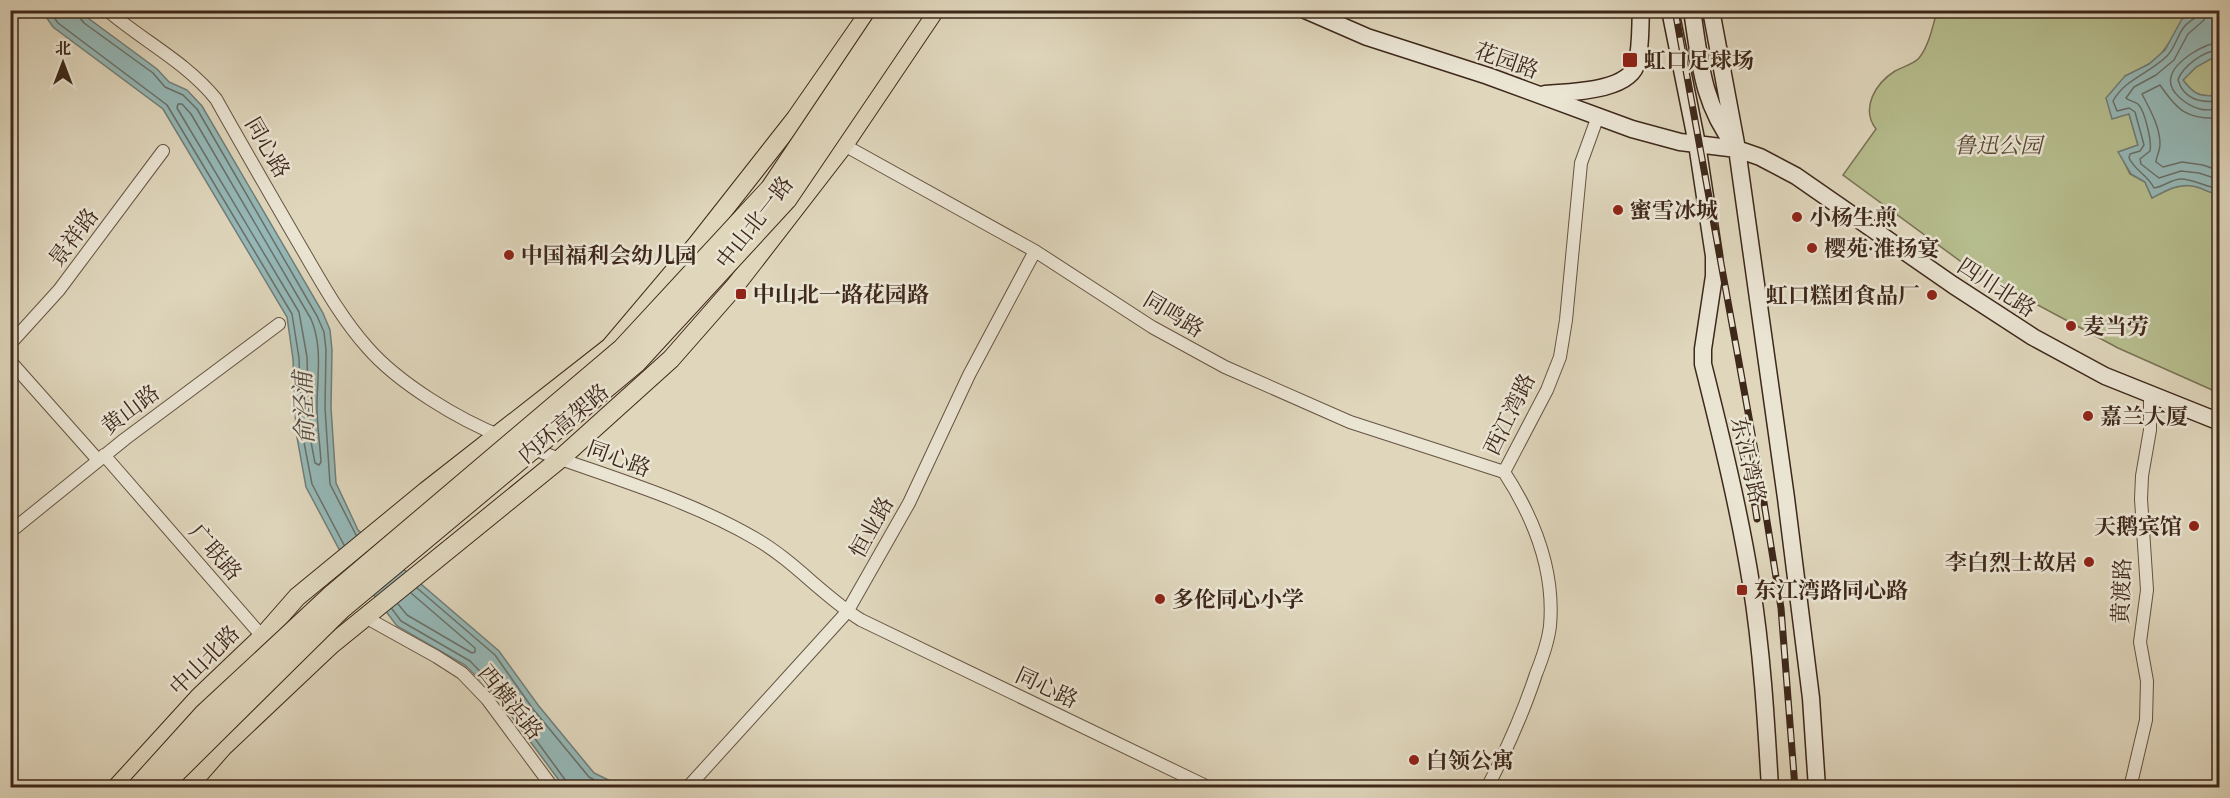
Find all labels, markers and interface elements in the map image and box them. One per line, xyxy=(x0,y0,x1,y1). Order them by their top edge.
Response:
north arrow xyxy=(33,33,93,93)
street label: 花园路 xyxy=(1470,37,1542,89)
text: 北 xyxy=(55,39,71,62)
place label: 虹口足球场 xyxy=(1644,47,1754,79)
marker: 虹口足球场 xyxy=(1621,51,1639,69)
street label: 同心路 xyxy=(235,112,296,185)
park label: 鲁迅公园 xyxy=(1954,132,2045,164)
street label: 中山北一路 xyxy=(710,171,803,277)
place label: 蜜雪冰城 xyxy=(1630,197,1718,229)
street label: 景祥路 xyxy=(43,203,108,275)
marker: 蜜雪冰城 xyxy=(1611,203,1625,217)
place label: 小杨生煎 xyxy=(1809,204,1897,236)
marker: 小杨生煎 xyxy=(1790,210,1804,224)
place label: 樱苑·淮扬宴 xyxy=(1824,235,1940,267)
marker: 樱苑·淮扬宴 xyxy=(1805,241,1819,255)
place label: 中国福利会幼儿园 xyxy=(521,242,697,274)
marker: 中国福利会幼儿园 xyxy=(502,248,516,262)
street label: 四川北路 xyxy=(1950,252,2041,327)
place label: 中山北一路花园路 xyxy=(753,281,929,313)
place label: 虹口糕团食品厂 xyxy=(1766,282,1920,314)
street label: 同鸣路 xyxy=(1136,286,1209,347)
marker: 中山北一路花园路 xyxy=(734,287,748,301)
marker: 虹口糕团食品厂 xyxy=(1925,288,1939,302)
place label: 麦当劳 xyxy=(2083,313,2149,345)
marker: 麦当劳 xyxy=(2064,319,2078,333)
water label: 俞泾浦 xyxy=(288,367,324,445)
street label: 西江湾路 xyxy=(1478,369,1545,462)
street label: 内环高架路 xyxy=(513,378,617,473)
street label: 黄山路 xyxy=(96,379,168,444)
place label: 嘉兰大厦 xyxy=(2100,403,2188,435)
marker: 嘉兰大厦 xyxy=(2081,409,2095,423)
street label: 东江湾路 xyxy=(1721,414,1772,507)
street label: 同心路 xyxy=(581,434,654,487)
street label: 恒业路 xyxy=(844,492,904,565)
place label: 天鹅宾馆 xyxy=(2094,513,2182,545)
street label: 广联路 xyxy=(180,519,247,589)
marker: 天鹅宾馆 xyxy=(2187,519,2201,533)
place label: 李白烈士故居 xyxy=(1945,549,2077,581)
marker: 李白烈士故居 xyxy=(2082,555,2096,569)
street label: 黄渡路 xyxy=(2107,558,2141,625)
place label: 东江湾路同心路 xyxy=(1754,577,1908,609)
marker: 东江湾路同心路 xyxy=(1735,583,1749,597)
place label: 多伦同心小学 xyxy=(1172,586,1304,618)
marker: 多伦同心小学 xyxy=(1153,592,1167,606)
street label: 中山北路 xyxy=(164,620,249,705)
street label: 西横浜路 xyxy=(469,660,549,748)
street label: 同心路 xyxy=(1009,661,1082,718)
place label: 白领公寓 xyxy=(1426,747,1514,779)
marker: 白领公寓 xyxy=(1407,753,1421,767)

